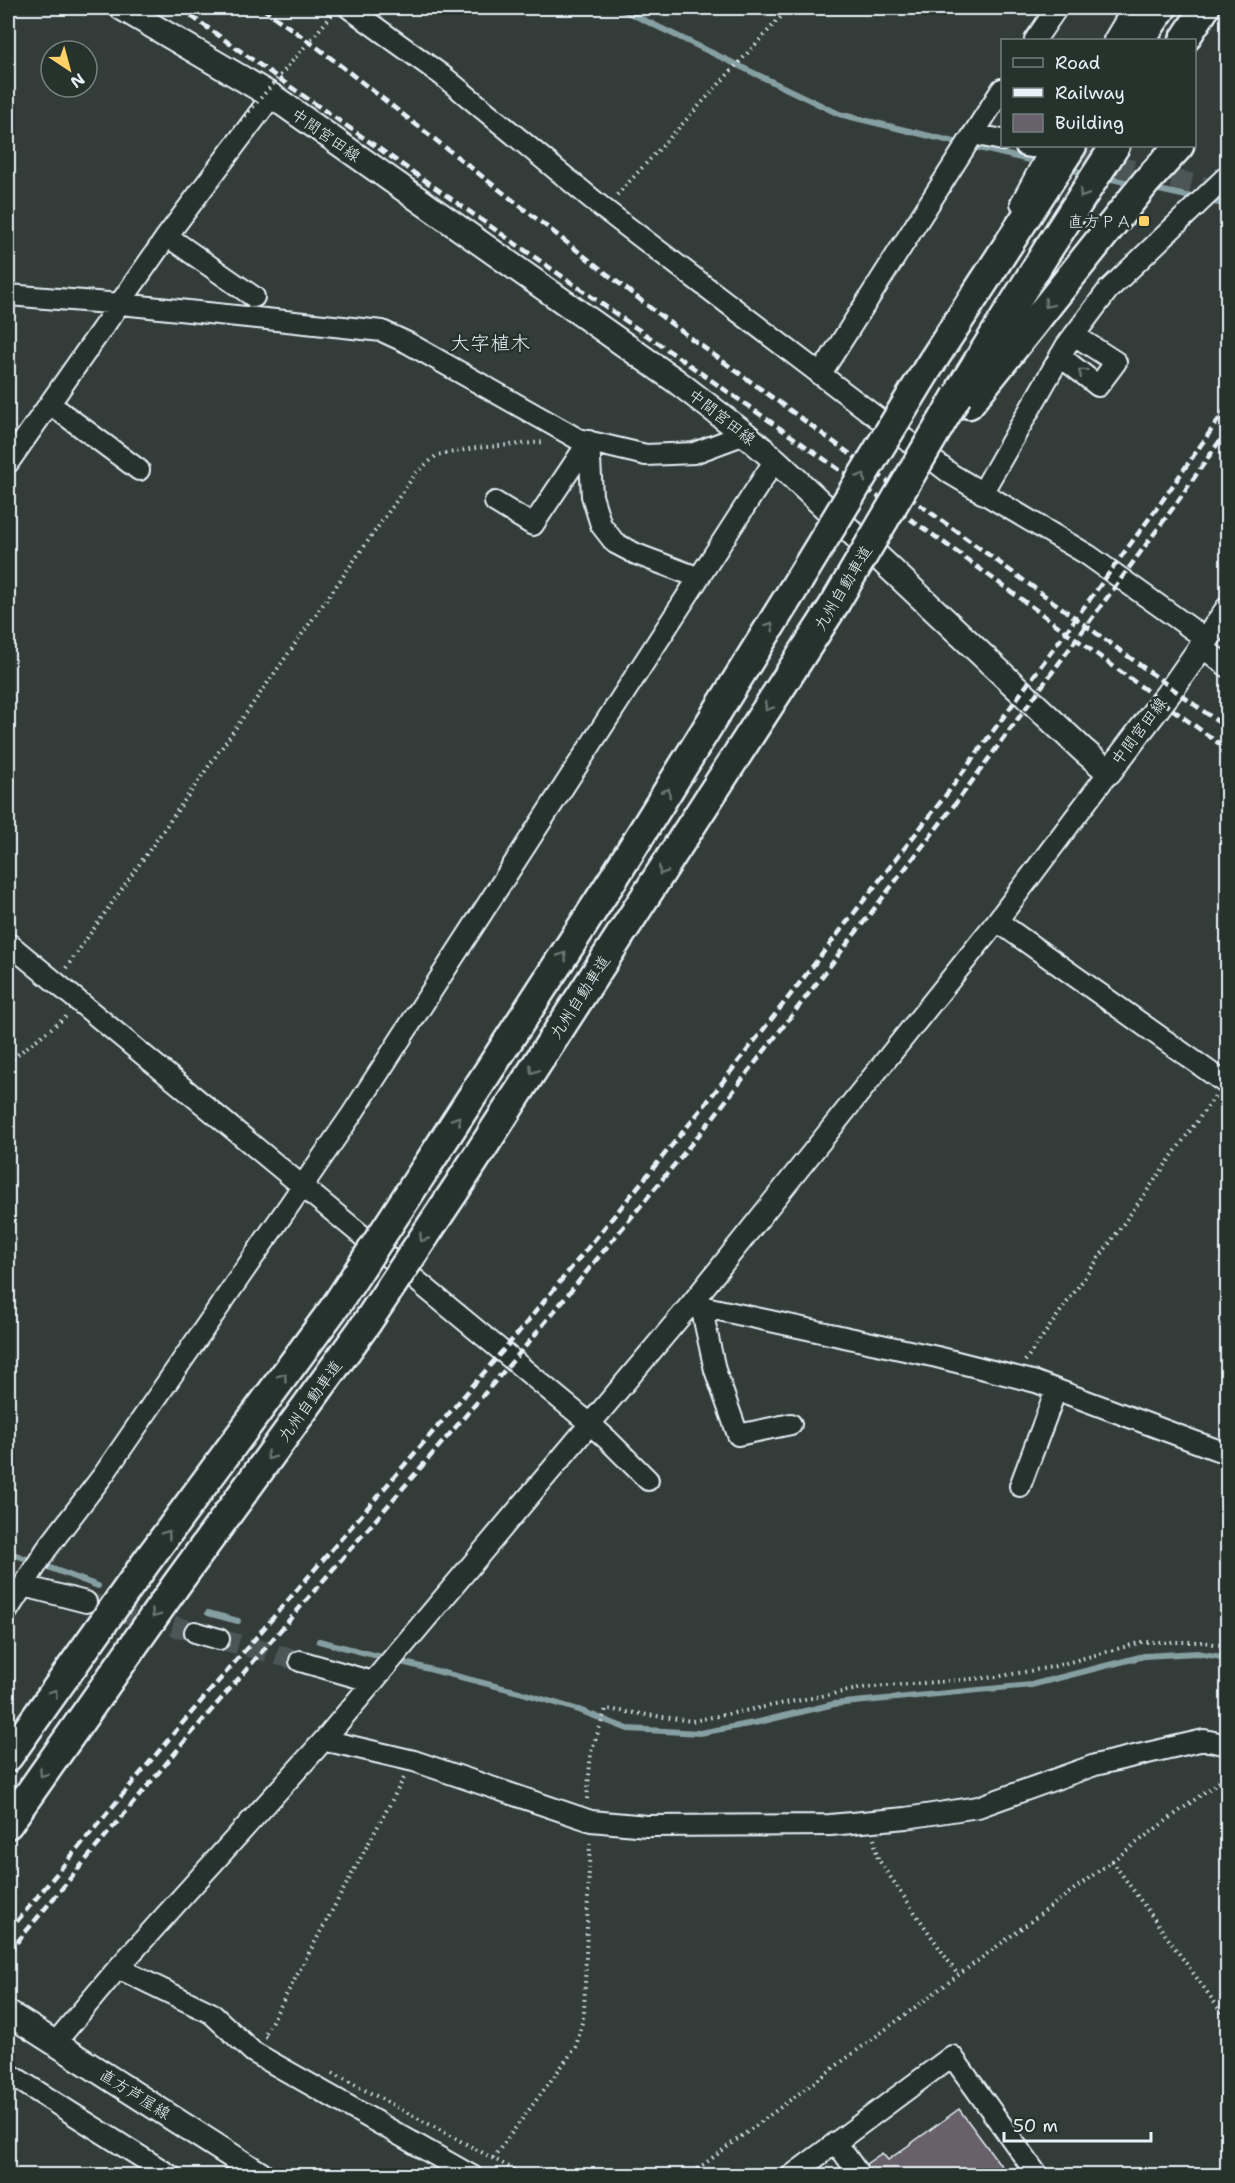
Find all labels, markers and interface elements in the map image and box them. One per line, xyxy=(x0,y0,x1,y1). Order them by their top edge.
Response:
north arrow xyxy=(39,39,99,99)
legend xyxy=(1001,39,1196,147)
text: Road xyxy=(1055,51,1100,75)
text: N xyxy=(66,69,89,93)
text: Railway xyxy=(1055,81,1125,105)
street label: 中間宮田線 xyxy=(287,103,365,167)
text: Building xyxy=(1055,111,1124,135)
one-way arrow xyxy=(1079,188,1090,199)
place label: 直方ＰＡ xyxy=(1068,211,1132,232)
marker: 直方ＰＡ xyxy=(1137,214,1151,228)
one-way arrow xyxy=(1045,297,1056,308)
district label: 大字植木 xyxy=(450,330,530,356)
one-way arrow xyxy=(1078,369,1089,380)
street label: 中間宮田線 xyxy=(684,384,760,450)
one-way arrow xyxy=(855,473,866,483)
street label: 九州自動車道 xyxy=(809,541,877,635)
one-way arrow xyxy=(763,622,775,632)
street label: 中間宮田線 xyxy=(1107,693,1171,769)
one-way arrow xyxy=(763,701,775,711)
one-way arrow xyxy=(660,788,672,798)
one-way arrow xyxy=(658,864,669,875)
street label: 九州自動車道 xyxy=(545,951,615,1043)
one-way arrow xyxy=(556,952,567,963)
one-way arrow xyxy=(529,1063,540,1074)
one-way arrow xyxy=(449,1116,461,1126)
one-way arrow xyxy=(419,1231,430,1242)
street label: 九州自動車道 xyxy=(273,1356,347,1446)
one-way arrow xyxy=(276,1373,287,1384)
one-way arrow xyxy=(266,1449,277,1460)
one-way arrow xyxy=(160,1530,171,1541)
one-way arrow xyxy=(152,1607,163,1618)
one-way arrow xyxy=(46,1688,57,1699)
one-way arrow xyxy=(39,1767,50,1778)
street label: 直方芦屋線 xyxy=(96,2064,174,2124)
scale bar xyxy=(1004,2105,1151,2143)
text: 50 m xyxy=(1013,2114,1058,2138)

